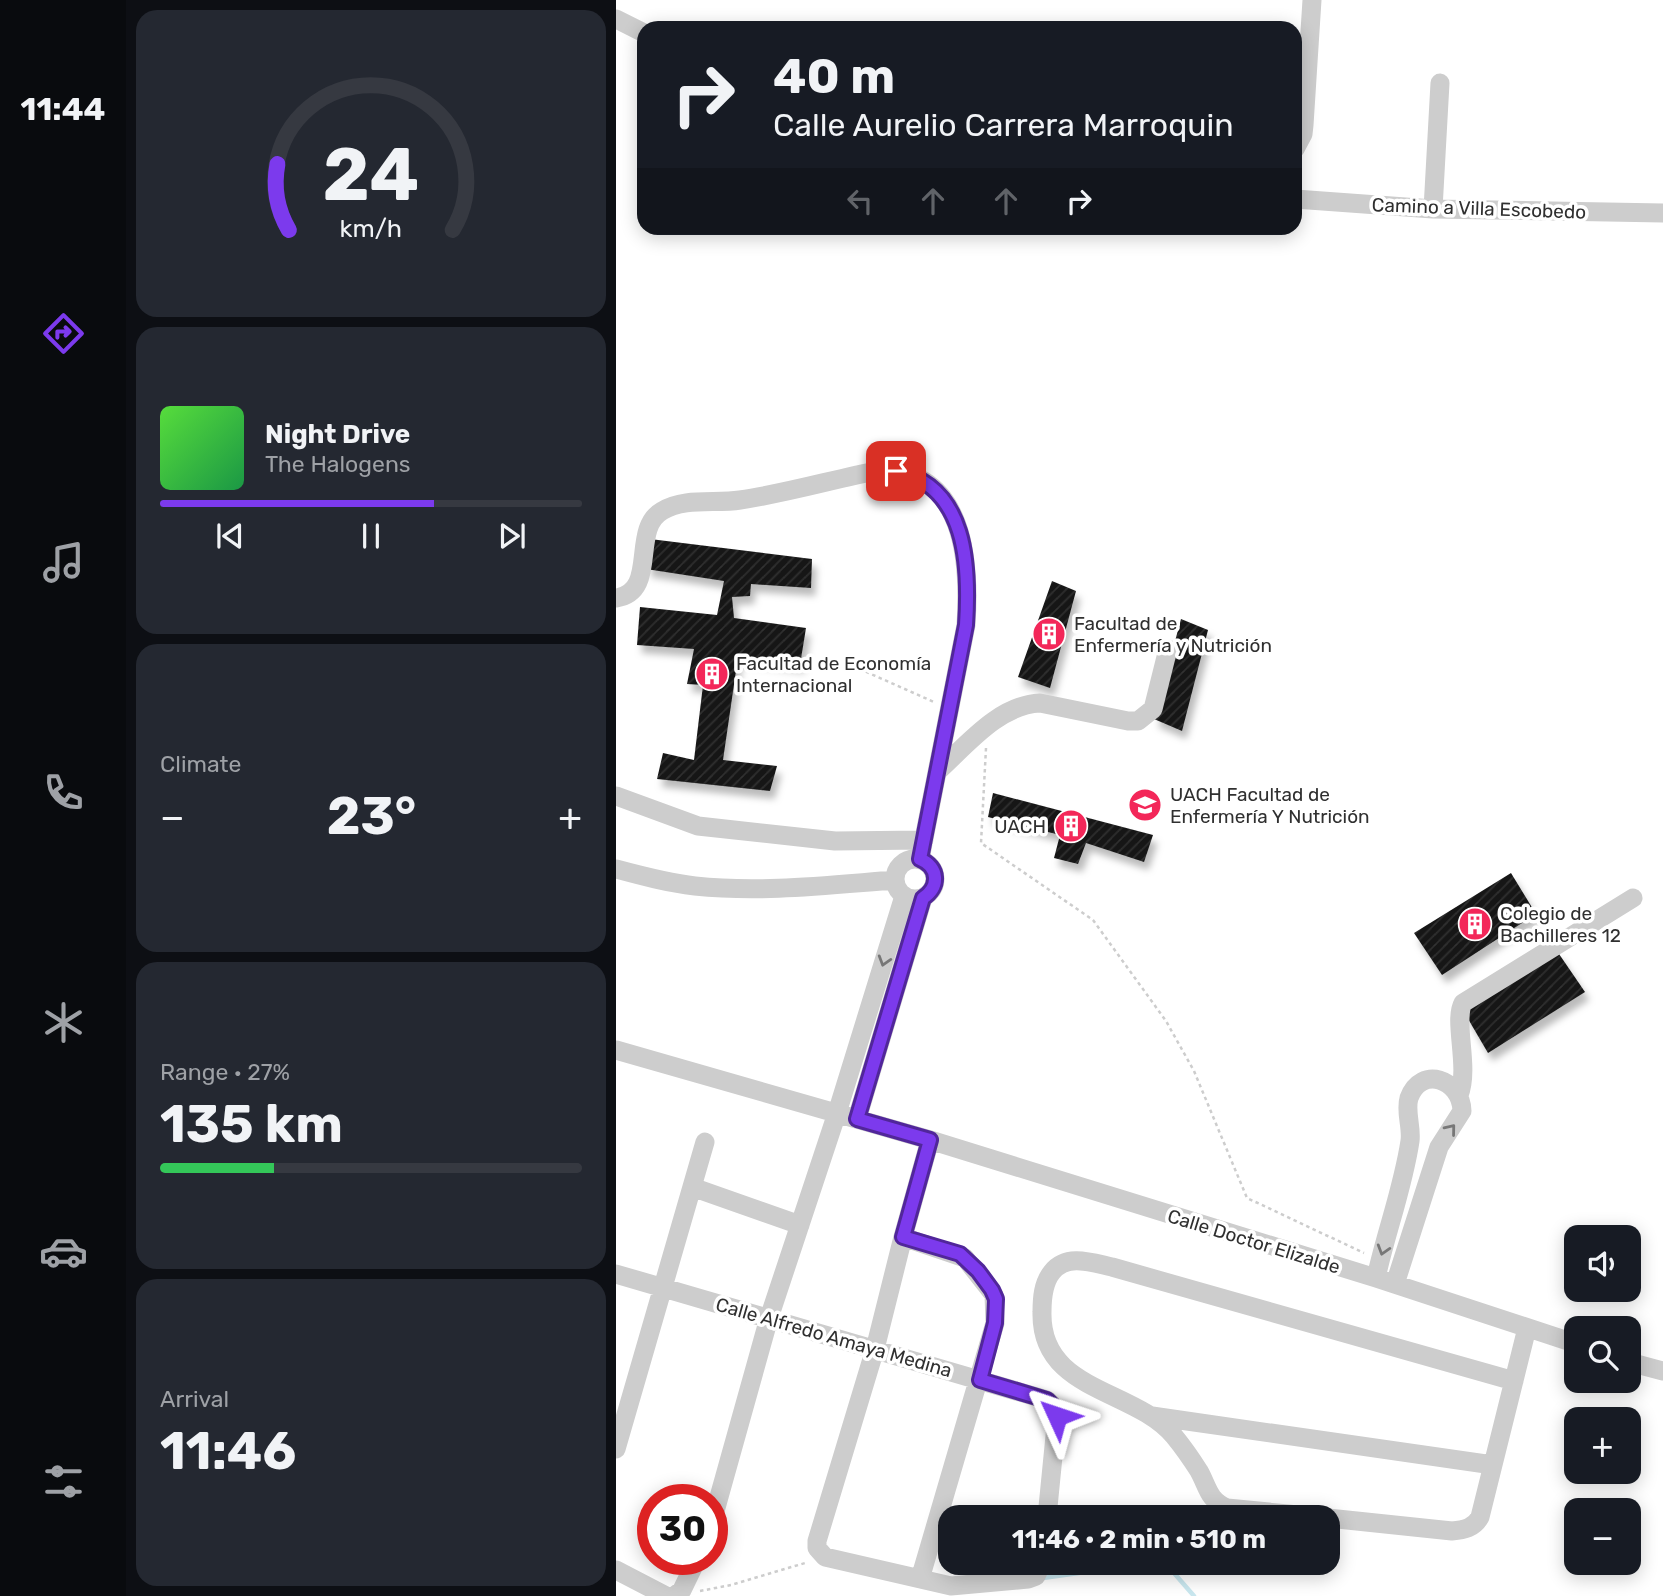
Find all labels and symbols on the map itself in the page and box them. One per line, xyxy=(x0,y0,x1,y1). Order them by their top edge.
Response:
street label: Camino a Villa Escobedo xyxy=(1371,193,1587,224)
pin xyxy=(866,441,926,501)
place label: Facultad de Enfermería y Nutrición xyxy=(1074,612,1272,657)
building icon: Facultad de Enfermería y Nutrición xyxy=(1030,615,1068,653)
place label: Facultad de Economía Internacional xyxy=(736,652,931,697)
building icon: Facultad de Economía Internacional xyxy=(693,655,731,693)
place label: UACH Facultad de Enfermería Y Nutrición xyxy=(1170,783,1370,828)
school or university icon: UACH Facultad de Enfermería Y Nutrición xyxy=(1126,786,1164,824)
building icon: UACH xyxy=(1052,807,1090,845)
place label: UACH xyxy=(994,815,1046,838)
place label: Colegio de Bachilleres 12 xyxy=(1500,902,1621,947)
building icon: Colegio de Bachilleres 12 xyxy=(1456,905,1494,943)
one-way arrow xyxy=(878,954,892,967)
one-way arrow xyxy=(1443,1124,1455,1137)
street label: Calle Doctor Elizalde xyxy=(1165,1204,1343,1279)
one-way arrow xyxy=(1377,1244,1392,1256)
street label: Calle Alfredo Amaya Medina xyxy=(713,1293,955,1382)
position arrow xyxy=(1020,1379,1094,1453)
speed limit sign: 30 xyxy=(637,1484,728,1575)

